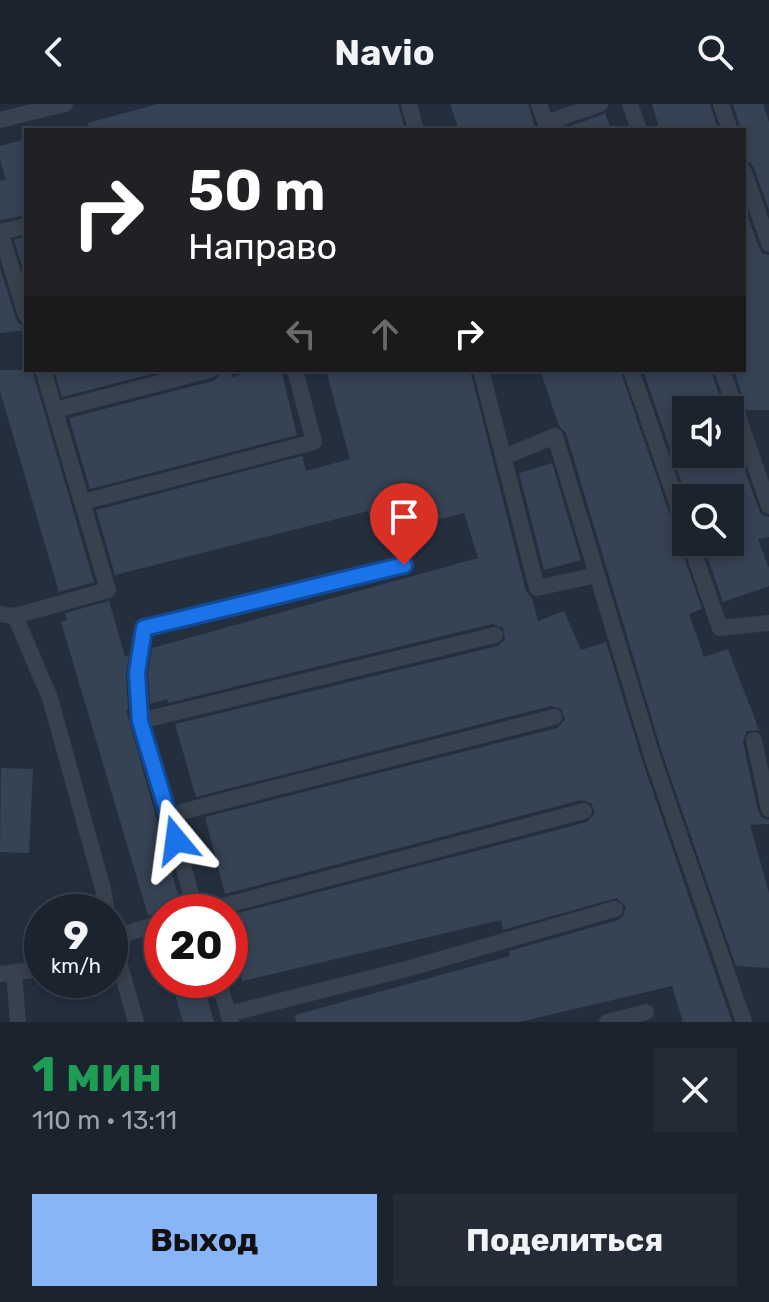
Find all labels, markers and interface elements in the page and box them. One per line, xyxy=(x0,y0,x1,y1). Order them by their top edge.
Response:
icon: back xyxy=(32,30,76,74)
icon: search xyxy=(693,30,737,74)
text: Navio xyxy=(334,31,435,74)
text: 50 m xyxy=(188,158,325,224)
icon: right xyxy=(56,160,160,264)
text: Направо xyxy=(188,225,337,268)
icon: left xyxy=(279,312,323,356)
icon: ahead xyxy=(363,312,407,356)
icon: right xyxy=(447,312,491,356)
map controls xyxy=(672,396,744,556)
button: sound xyxy=(672,396,744,468)
pin xyxy=(370,483,438,565)
button: search xyxy=(672,484,744,556)
icon: arrive xyxy=(382,495,426,539)
position arrow xyxy=(134,798,218,882)
speed limit sign: 20 xyxy=(144,894,248,998)
text: 9 xyxy=(63,912,89,959)
text: km/h xyxy=(51,954,101,978)
text: 1 мин xyxy=(32,1046,162,1103)
button: close xyxy=(653,1048,737,1132)
text: 110 m · 13:11 xyxy=(32,1105,177,1136)
button: Выход xyxy=(32,1194,377,1286)
button: Поделиться xyxy=(393,1194,737,1286)

